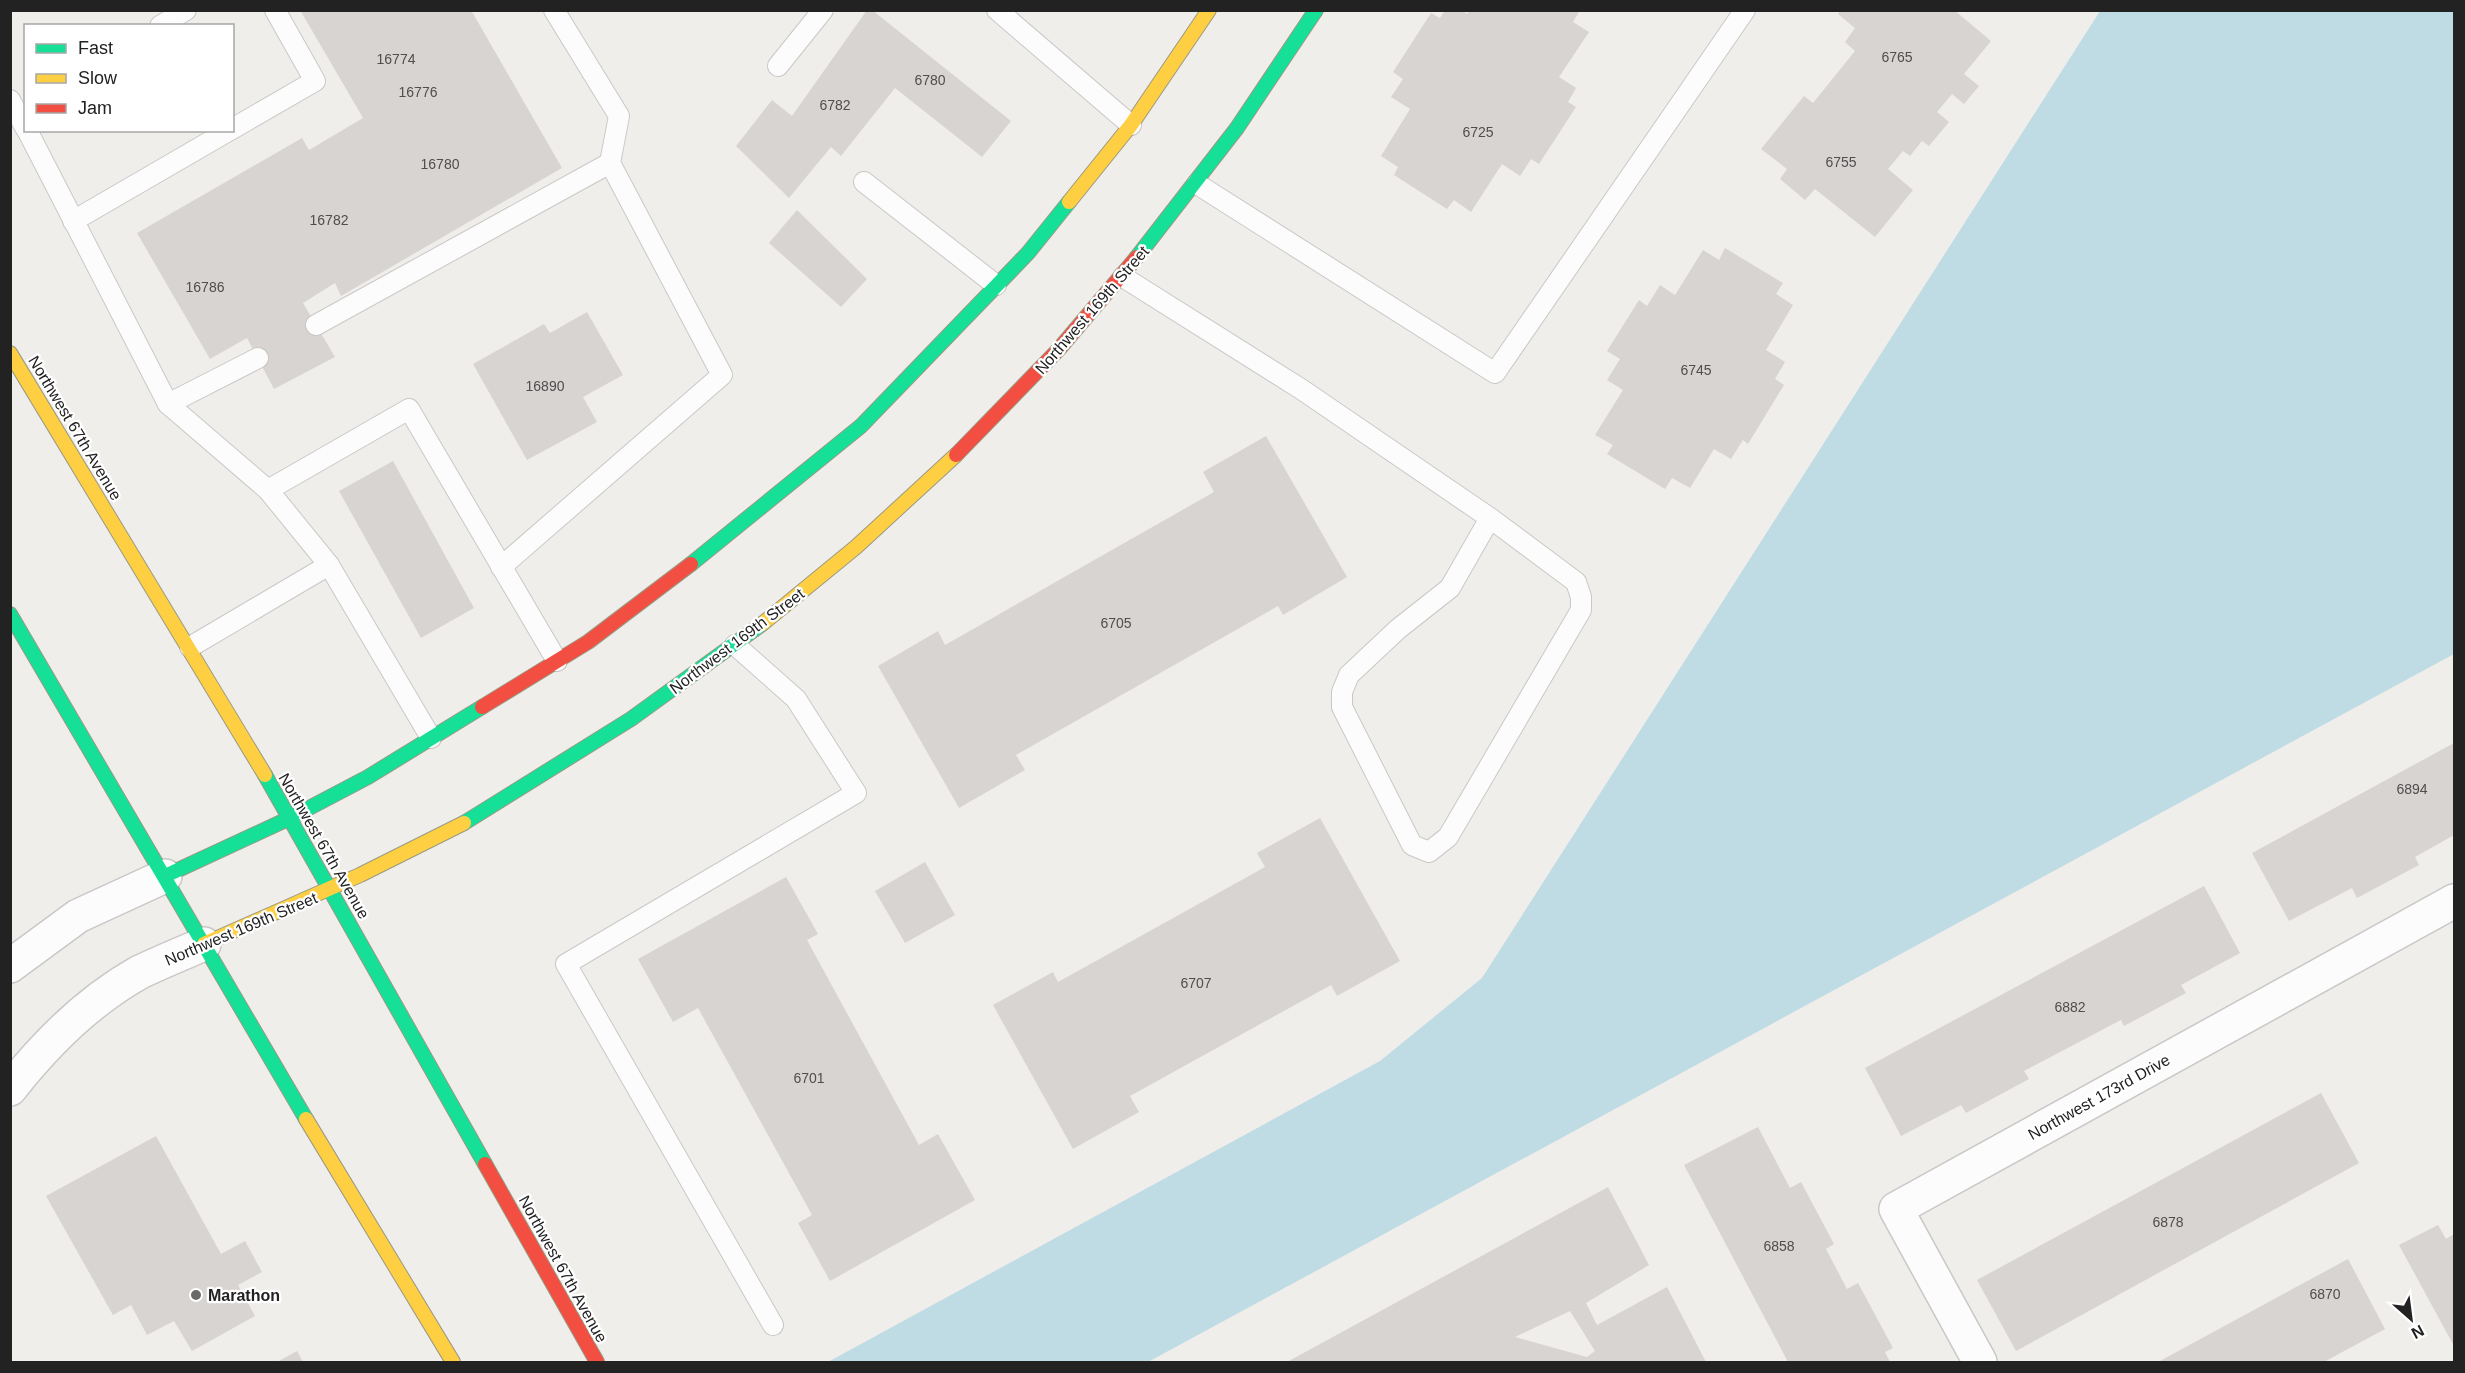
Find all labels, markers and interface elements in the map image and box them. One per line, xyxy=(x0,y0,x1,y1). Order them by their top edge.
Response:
legend xyxy=(24,24,234,132)
text: Fast xyxy=(78,38,113,58)
house number: 6765 xyxy=(1881,49,1913,65)
house number: 16774 xyxy=(377,51,416,67)
text: Slow xyxy=(78,68,118,88)
house number: 6780 xyxy=(914,72,946,88)
house number: 16776 xyxy=(399,84,438,100)
house number: 6782 xyxy=(819,97,851,113)
text: Jam xyxy=(78,98,112,118)
house number: 6725 xyxy=(1462,124,1494,140)
house number: 6755 xyxy=(1825,154,1857,170)
house number: 16780 xyxy=(421,156,460,172)
house number: 16782 xyxy=(310,212,349,228)
street label: Northwest 169th Street xyxy=(1032,242,1152,377)
house number: 16786 xyxy=(186,279,225,295)
street label: Northwest 67th Avenue xyxy=(25,353,125,503)
house number: 6745 xyxy=(1680,362,1712,378)
house number: 16890 xyxy=(526,378,565,394)
street label: Northwest 169th Street xyxy=(667,585,808,697)
house number: 6705 xyxy=(1100,615,1132,631)
street label: Northwest 67th Avenue xyxy=(275,770,373,922)
house number: 6894 xyxy=(2396,781,2428,797)
street label: Northwest 169th Street xyxy=(162,889,320,969)
house number: 6707 xyxy=(1180,975,1212,991)
house number: 6882 xyxy=(2054,999,2086,1015)
street label: Northwest 173rd Drive xyxy=(2025,1051,2173,1143)
house number: 6701 xyxy=(793,1070,825,1086)
street label: Northwest 67th Avenue xyxy=(516,1193,611,1345)
house number: 6878 xyxy=(2152,1214,2184,1230)
house number: 6858 xyxy=(1763,1238,1795,1254)
house number: 6870 xyxy=(2309,1286,2341,1302)
place label: Marathon xyxy=(208,1287,280,1304)
marker: Marathon xyxy=(189,1288,203,1302)
north arrow xyxy=(2381,1289,2441,1349)
text: N xyxy=(2409,1322,2427,1342)

